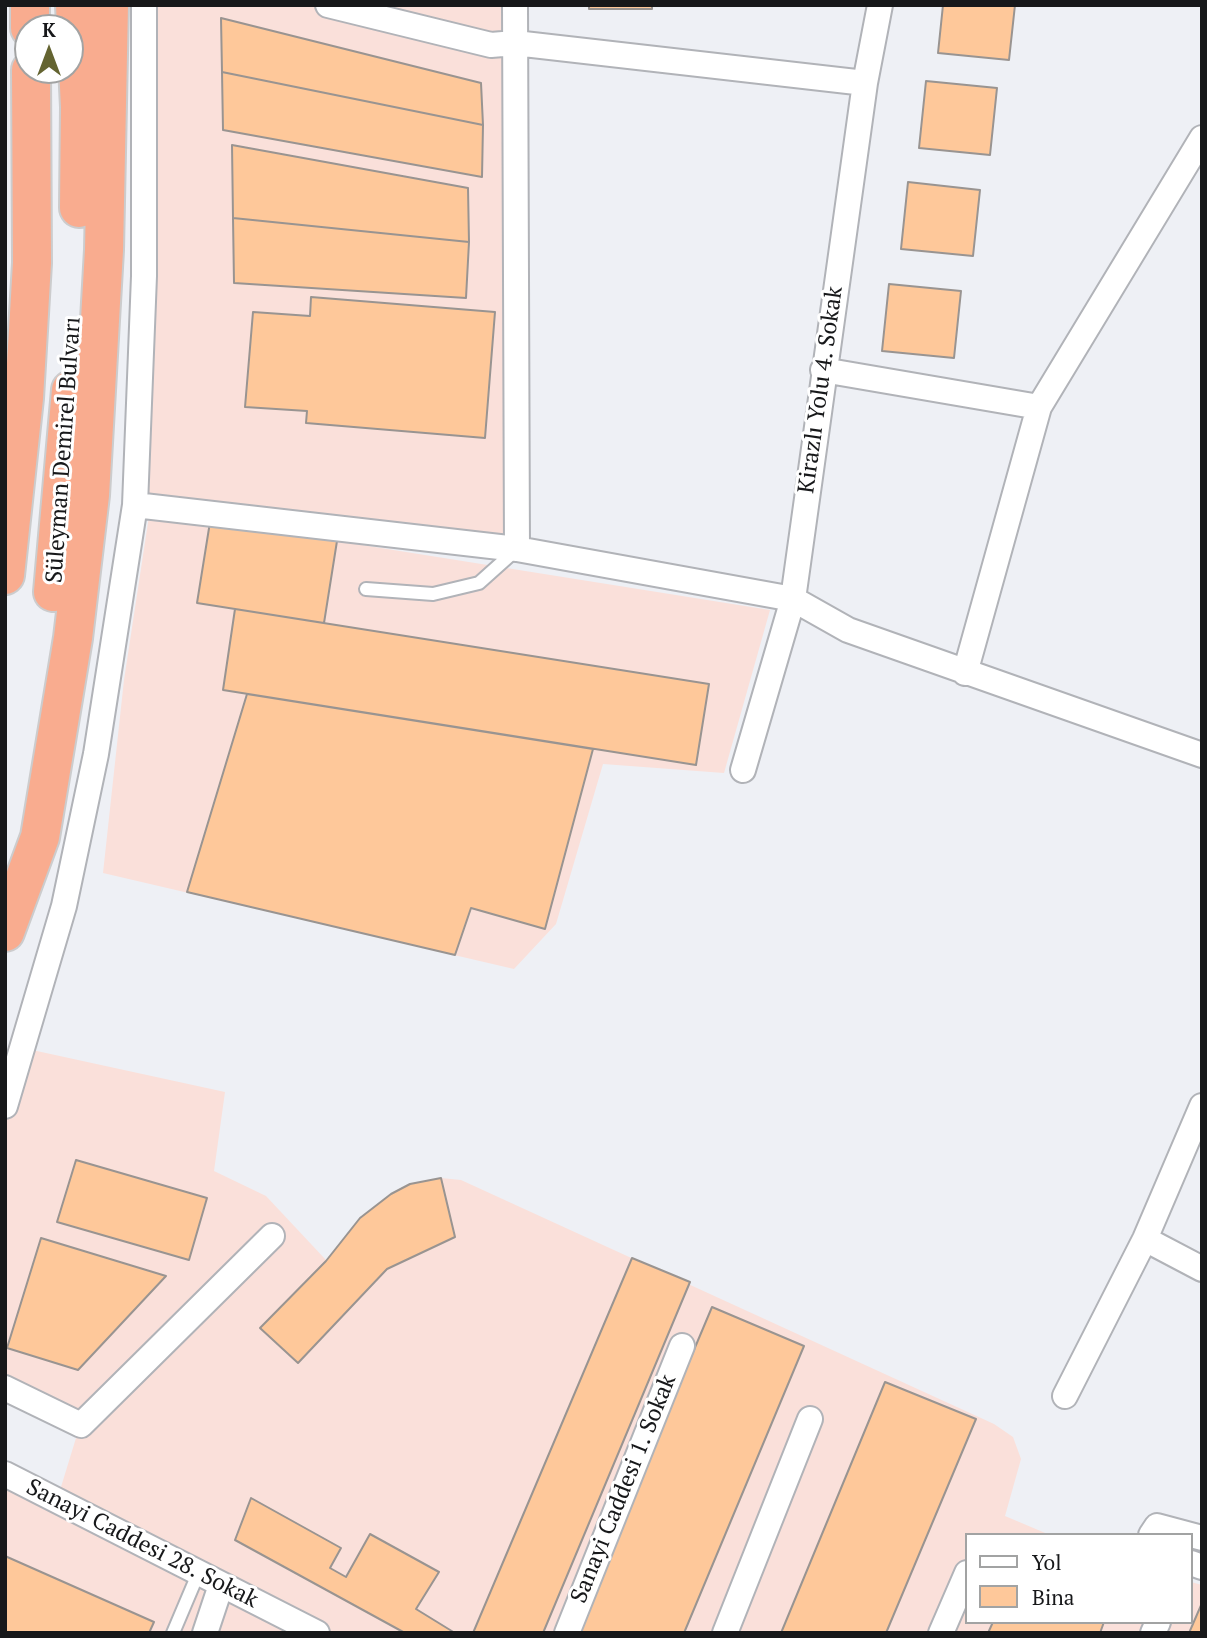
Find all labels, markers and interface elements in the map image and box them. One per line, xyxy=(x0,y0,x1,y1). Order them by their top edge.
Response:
north arrow xyxy=(14,14,84,84)
text: K xyxy=(42,17,56,42)
street label: Kirazlı Yolu 4. Sokak xyxy=(793,285,849,495)
street label: Süleyman Demirel Bulvarı xyxy=(41,316,87,584)
street label: Sanayi Caddesi 1. Sokak xyxy=(566,1371,682,1607)
street label: Sanayi Caddesi 28. Sokak xyxy=(22,1474,262,1614)
legend xyxy=(965,1533,1193,1624)
text: Yol xyxy=(1032,1548,1062,1576)
text: Bina xyxy=(1032,1583,1074,1611)

